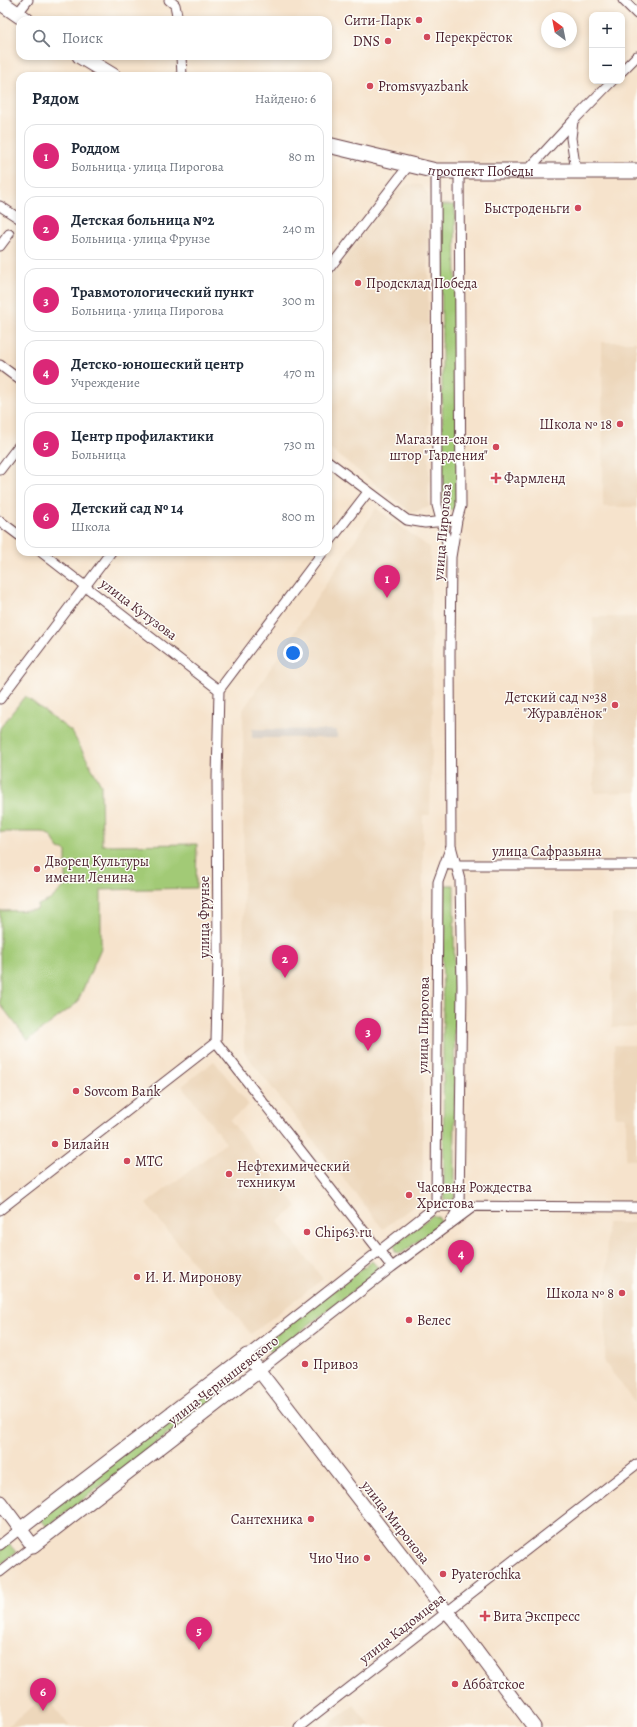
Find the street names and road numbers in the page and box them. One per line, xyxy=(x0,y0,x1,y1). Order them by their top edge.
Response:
street label: проспект Победы xyxy=(426,160,534,181)
street label: улица Пирогова xyxy=(429,482,456,582)
street label: улица Кутузова xyxy=(95,573,182,645)
street label: улица Сафразьяна xyxy=(491,842,602,861)
street label: улица Фрунзе xyxy=(195,876,214,959)
street label: улица Пирогова xyxy=(413,976,434,1075)
street label: улица Чернышевского xyxy=(163,1331,283,1430)
street label: улица Миронова xyxy=(356,1476,435,1568)
street label: улица Кадомцева xyxy=(355,1588,450,1669)

